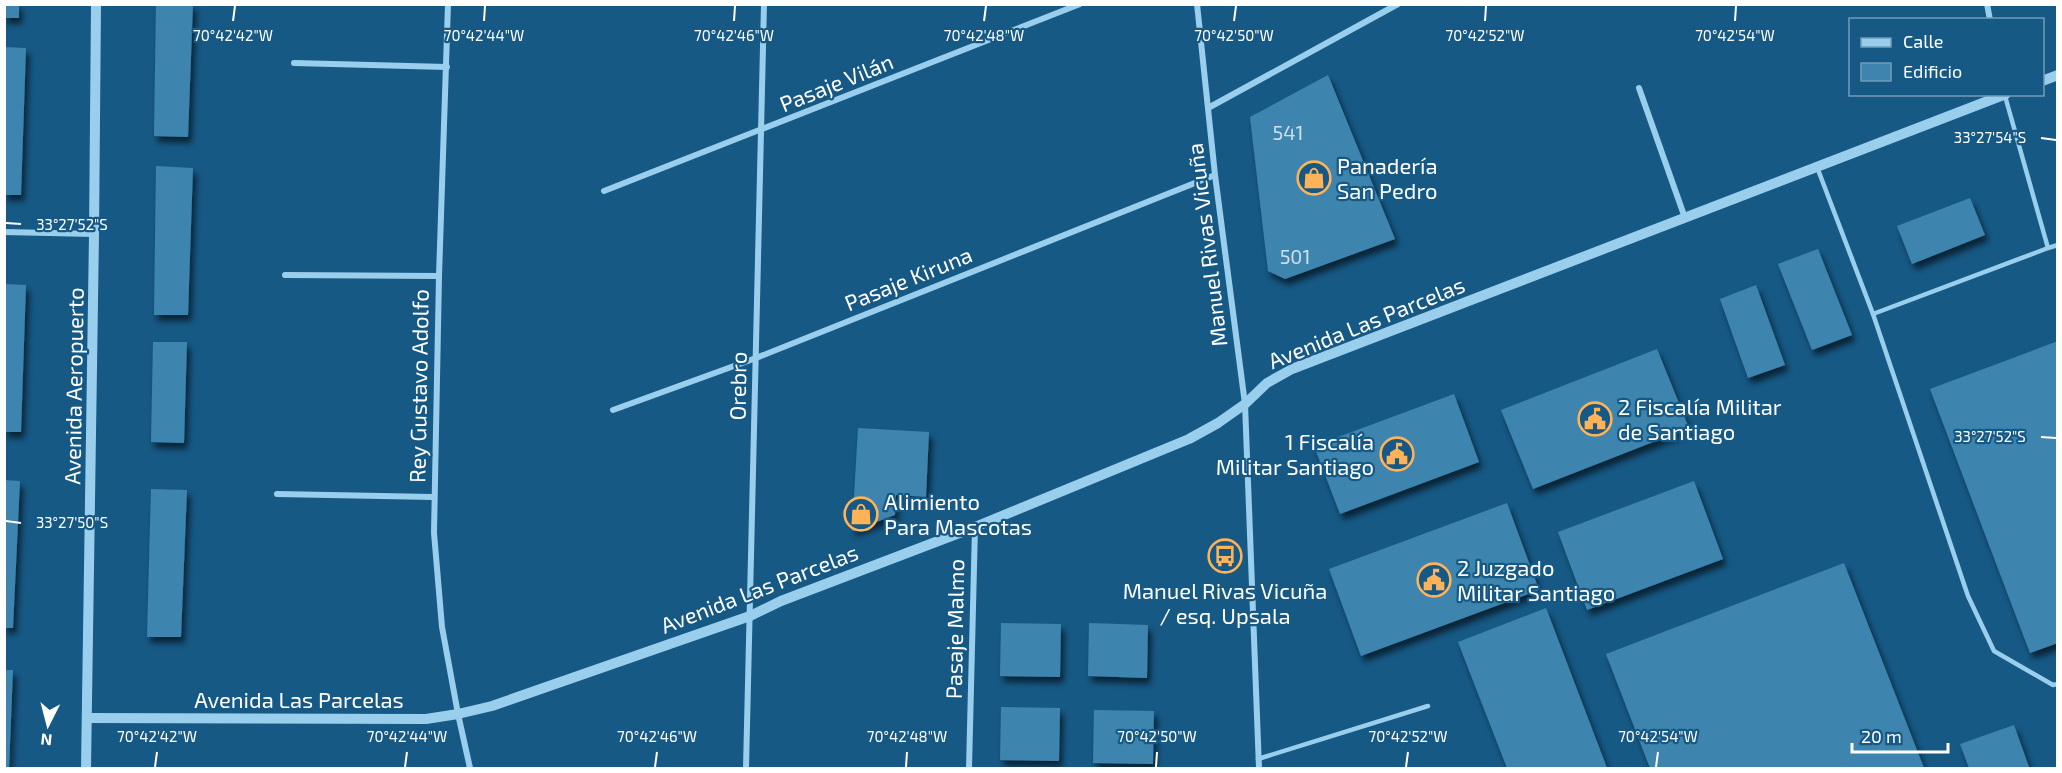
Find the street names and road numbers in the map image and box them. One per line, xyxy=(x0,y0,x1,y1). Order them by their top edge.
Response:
street label: Pasaje Vilán xyxy=(775,47,897,117)
street label: Manuel Rivas Vicuña xyxy=(1181,142,1231,348)
street label: Pasaje Kiruna xyxy=(840,241,976,316)
street label: Avenida Las Parcelas xyxy=(1264,271,1468,373)
street label: Avenida Aeropuerto xyxy=(58,287,88,485)
street label: Rey Gustavo Adolfo xyxy=(403,289,433,483)
street label: Orebro xyxy=(723,351,751,421)
street label: Avenida Las Parcelas xyxy=(657,538,861,638)
street label: Pasaje Malmo xyxy=(940,559,969,699)
street label: Avenida Las Parcelas xyxy=(194,686,404,712)

